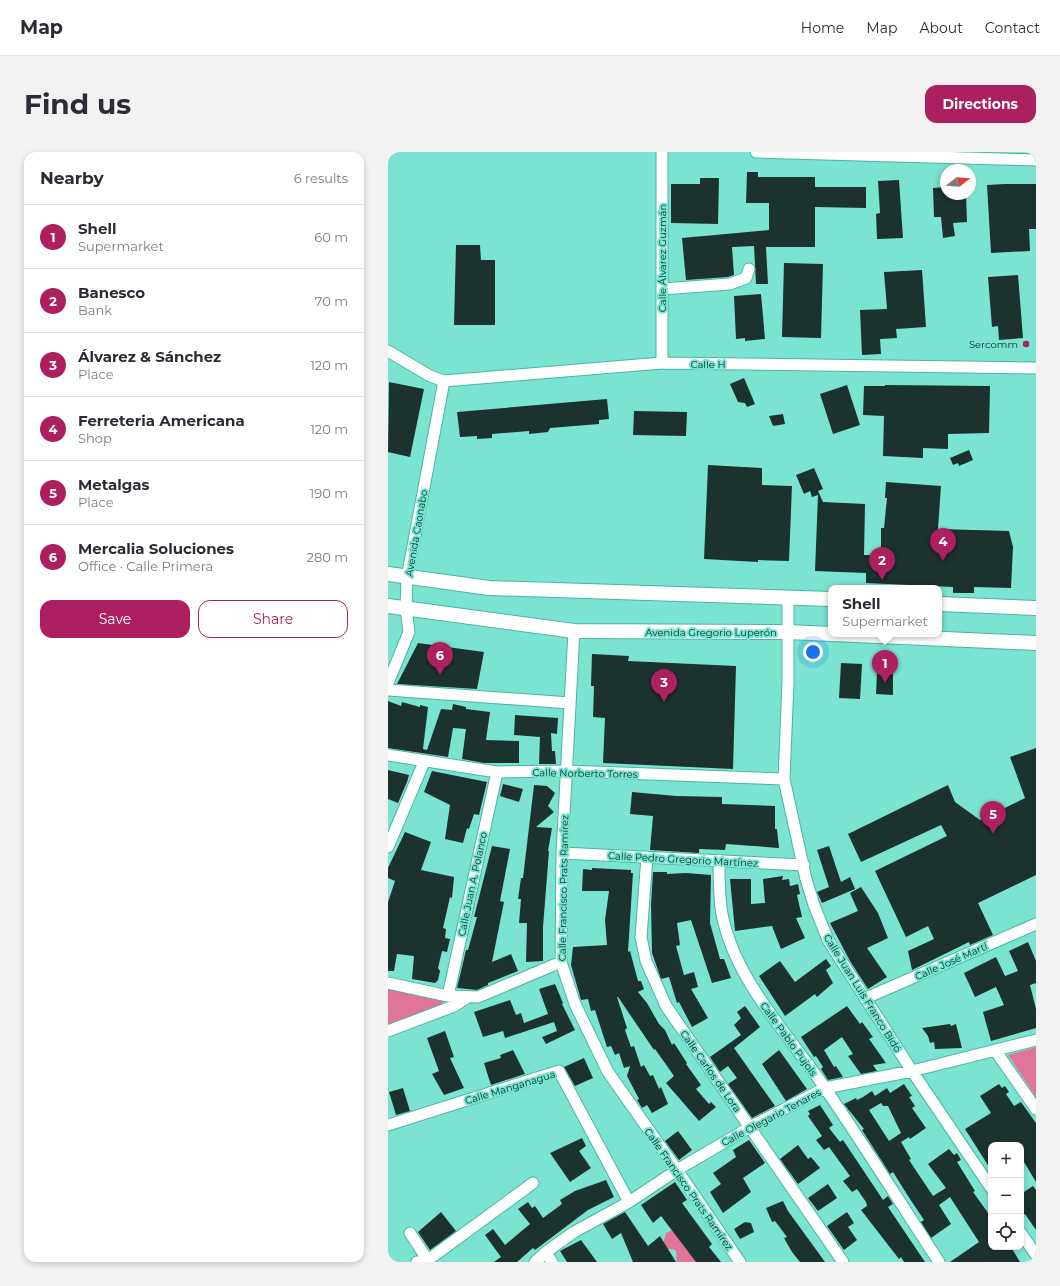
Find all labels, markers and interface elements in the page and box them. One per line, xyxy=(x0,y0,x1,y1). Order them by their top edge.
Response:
text: Map xyxy=(20,16,63,39)
text: Home xyxy=(801,19,844,37)
text: Map xyxy=(866,19,897,37)
text: About xyxy=(919,19,963,37)
text: Contact xyxy=(985,19,1040,37)
button: Directions xyxy=(925,85,1036,123)
text: Find us xyxy=(24,87,131,121)
north arrow xyxy=(940,164,976,200)
text: Nearby xyxy=(40,168,104,188)
text: 6 results xyxy=(294,170,348,186)
street label: Calle Álvarez Guzmán xyxy=(656,204,669,312)
text: Shell xyxy=(78,219,117,238)
text: 1 xyxy=(50,229,56,245)
text: 60 m xyxy=(314,229,348,245)
text: Supermarket xyxy=(78,238,164,254)
text: Banesco xyxy=(78,283,145,302)
text: 2 xyxy=(49,293,57,309)
text: 70 m xyxy=(315,293,348,309)
text: Bank xyxy=(78,302,112,318)
place label: Sercomm xyxy=(969,338,1018,351)
marker: Sercomm xyxy=(1021,339,1031,349)
text: Álvarez & Sánchez xyxy=(78,347,221,366)
text: 3 xyxy=(49,357,57,373)
text: 120 m xyxy=(310,357,348,373)
street label: Calle H xyxy=(690,358,726,371)
text: Place xyxy=(78,366,114,382)
text: Ferreteria Americana xyxy=(78,411,245,430)
text: 4 xyxy=(49,421,57,437)
text: 120 m xyxy=(310,421,348,437)
text: Shop xyxy=(78,430,112,446)
text: Metalgas xyxy=(78,475,150,494)
text: 5 xyxy=(49,485,57,501)
text: 190 m xyxy=(310,485,348,501)
street label: Avenida Caonabo xyxy=(402,489,431,577)
text: Place xyxy=(78,494,114,510)
pin: 4 xyxy=(930,528,956,561)
text: Mercalia Soluciones xyxy=(78,539,234,558)
pin: 2 xyxy=(869,547,895,580)
text: 6 xyxy=(49,549,57,565)
text: 280 m xyxy=(307,549,348,565)
text: Office · Calle Primera xyxy=(78,558,213,574)
popup xyxy=(828,585,942,637)
text: Shell xyxy=(842,594,881,613)
button: Save xyxy=(40,600,190,638)
button: Share xyxy=(198,600,348,638)
text: Supermarket xyxy=(842,613,928,629)
street label: Avenida Gregorio Luperón xyxy=(645,626,777,639)
pin: 6 xyxy=(427,642,453,675)
your location xyxy=(803,642,823,662)
pin: 1 xyxy=(872,650,898,683)
pin: 3 xyxy=(651,669,677,702)
street label: Calle Norberto Torres xyxy=(532,766,638,781)
pin: 5 xyxy=(980,801,1006,834)
street label: Calle Francisco Prats Ramírez xyxy=(556,815,571,961)
street label: Calle Juan A. Polanco xyxy=(455,831,490,938)
street label: Calle Pedro Gregorio Martínez xyxy=(608,849,758,870)
street label: Calle Juan Luis Franco Bidó xyxy=(821,932,904,1055)
street label: Calle José Martí xyxy=(913,939,991,983)
street label: Calle Pablo Pujols xyxy=(757,1000,820,1079)
street label: Calle Carlos de Lora xyxy=(677,1028,744,1115)
street label: Calle Manganagua xyxy=(463,1068,557,1107)
street label: Calle Olegario Tenares xyxy=(719,1086,823,1149)
street label: Calle Francisco Prats Ramírez xyxy=(641,1126,736,1253)
map controls xyxy=(988,1142,1024,1250)
button: + xyxy=(988,1142,1024,1178)
button: − xyxy=(988,1178,1024,1214)
button: locate xyxy=(988,1214,1024,1250)

